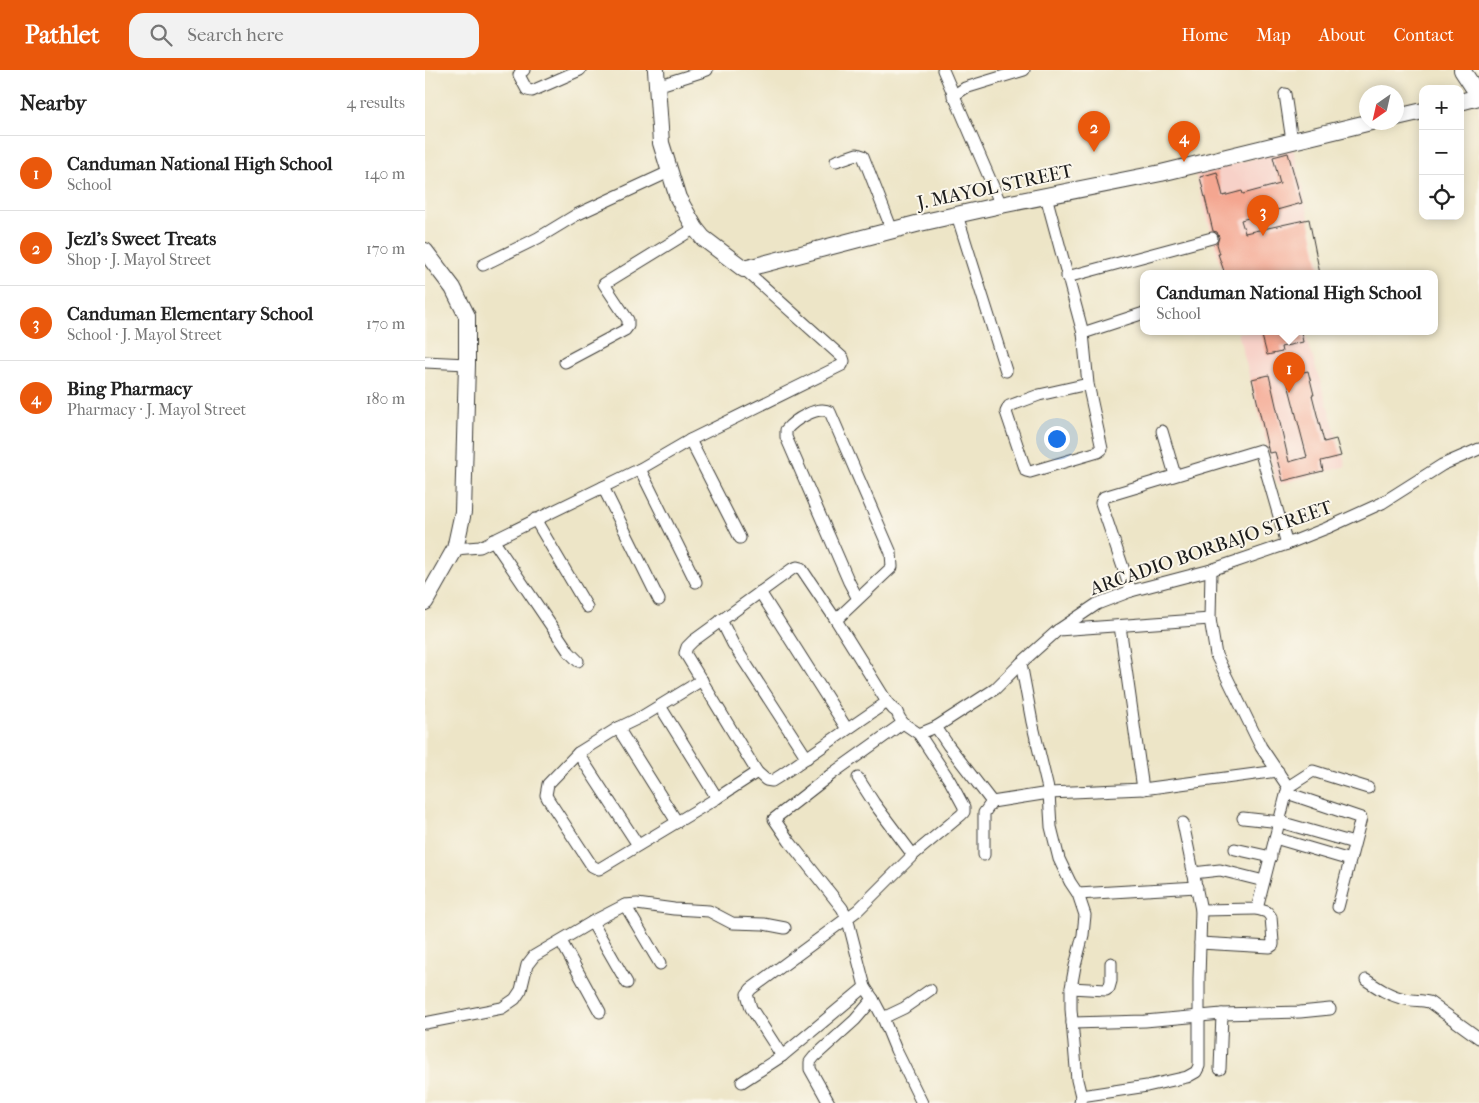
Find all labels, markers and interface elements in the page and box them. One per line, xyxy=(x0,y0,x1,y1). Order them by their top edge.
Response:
search box xyxy=(129,13,479,58)
text: Pathlet xyxy=(25,21,99,49)
icon: search xyxy=(147,21,175,49)
text: Search here xyxy=(187,24,284,46)
text: Home xyxy=(1181,25,1228,46)
text: Map xyxy=(1256,25,1291,46)
text: About xyxy=(1319,25,1365,46)
text: Contact xyxy=(1393,25,1454,46)
north arrow xyxy=(1359,85,1404,130)
map controls xyxy=(1419,85,1464,220)
button: + xyxy=(1419,85,1464,130)
text: Nearby xyxy=(20,91,86,115)
text: 4 results xyxy=(347,93,405,112)
pin: 2 xyxy=(1078,111,1110,152)
pin: 4 xyxy=(1168,121,1200,162)
button: − xyxy=(1419,130,1464,175)
text: Canduman National High School xyxy=(67,153,332,175)
street label: J. MAYOL STREET xyxy=(913,160,1075,215)
text: 1 xyxy=(33,164,39,183)
text: 140 m xyxy=(364,164,405,183)
text: School xyxy=(67,175,112,194)
button: locate xyxy=(1419,175,1464,220)
pin: 3 xyxy=(1247,195,1279,236)
text: Jezl's Sweet Treats xyxy=(67,228,216,250)
text: 2 xyxy=(32,239,40,258)
text: 170 m xyxy=(366,239,405,258)
text: Shop · J. Mayol Street xyxy=(67,250,211,269)
popup xyxy=(1140,270,1438,335)
text: Canduman National High School xyxy=(1156,282,1422,304)
text: Canduman Elementary School xyxy=(67,303,313,325)
text: School xyxy=(1156,304,1201,323)
text: 3 xyxy=(33,314,39,333)
text: 170 m xyxy=(366,314,405,333)
text: School · J. Mayol Street xyxy=(67,325,222,344)
pin: 1 xyxy=(1273,352,1305,393)
text: Bing Pharmacy xyxy=(67,378,192,400)
text: 4 xyxy=(31,389,41,408)
text: 180 m xyxy=(366,389,405,408)
text: Pharmacy · J. Mayol Street xyxy=(67,400,246,419)
your location xyxy=(1044,426,1070,452)
street label: ARCADIO BORBAJO STREET xyxy=(1086,496,1335,600)

